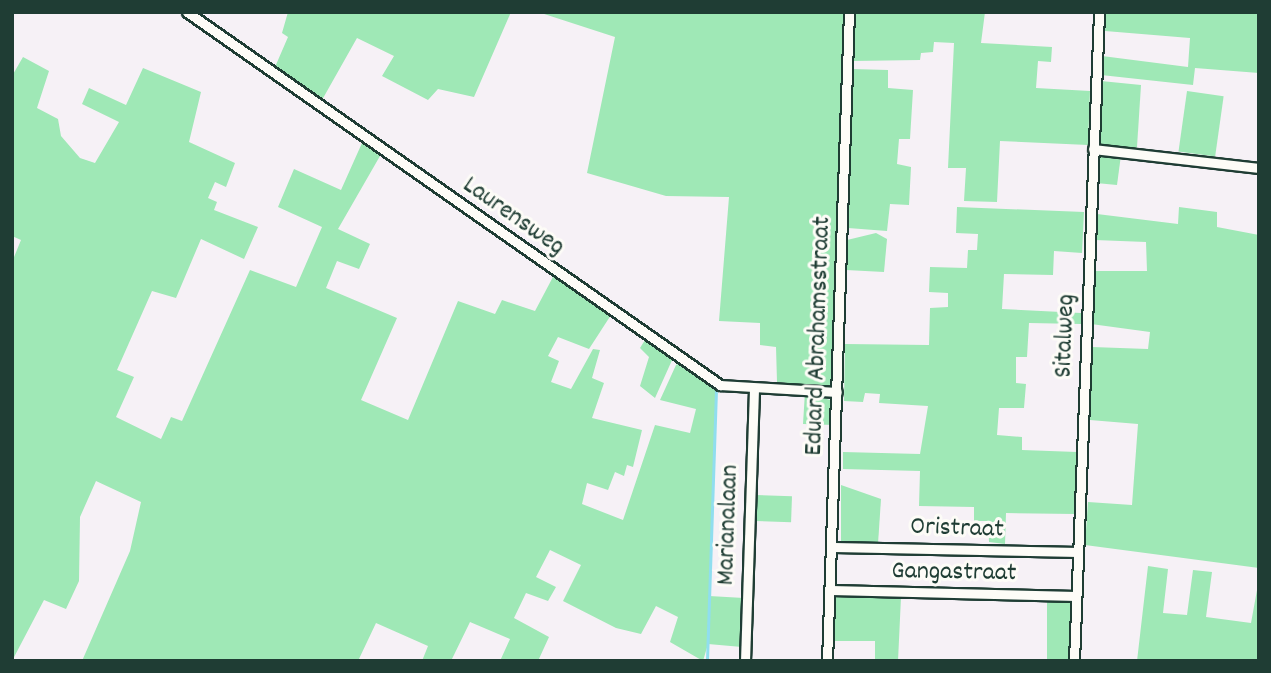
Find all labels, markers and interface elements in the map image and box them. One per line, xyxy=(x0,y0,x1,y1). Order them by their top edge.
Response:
street label: Laurensweg xyxy=(456,170,570,264)
street label: Eduard Abrahamsstraat xyxy=(799,216,839,456)
street label: Sitalweg xyxy=(1049,294,1083,378)
street label: Marianalaan xyxy=(711,464,747,586)
street label: Oristraat xyxy=(910,512,1004,546)
street label: Gangastraat xyxy=(891,556,1017,590)

